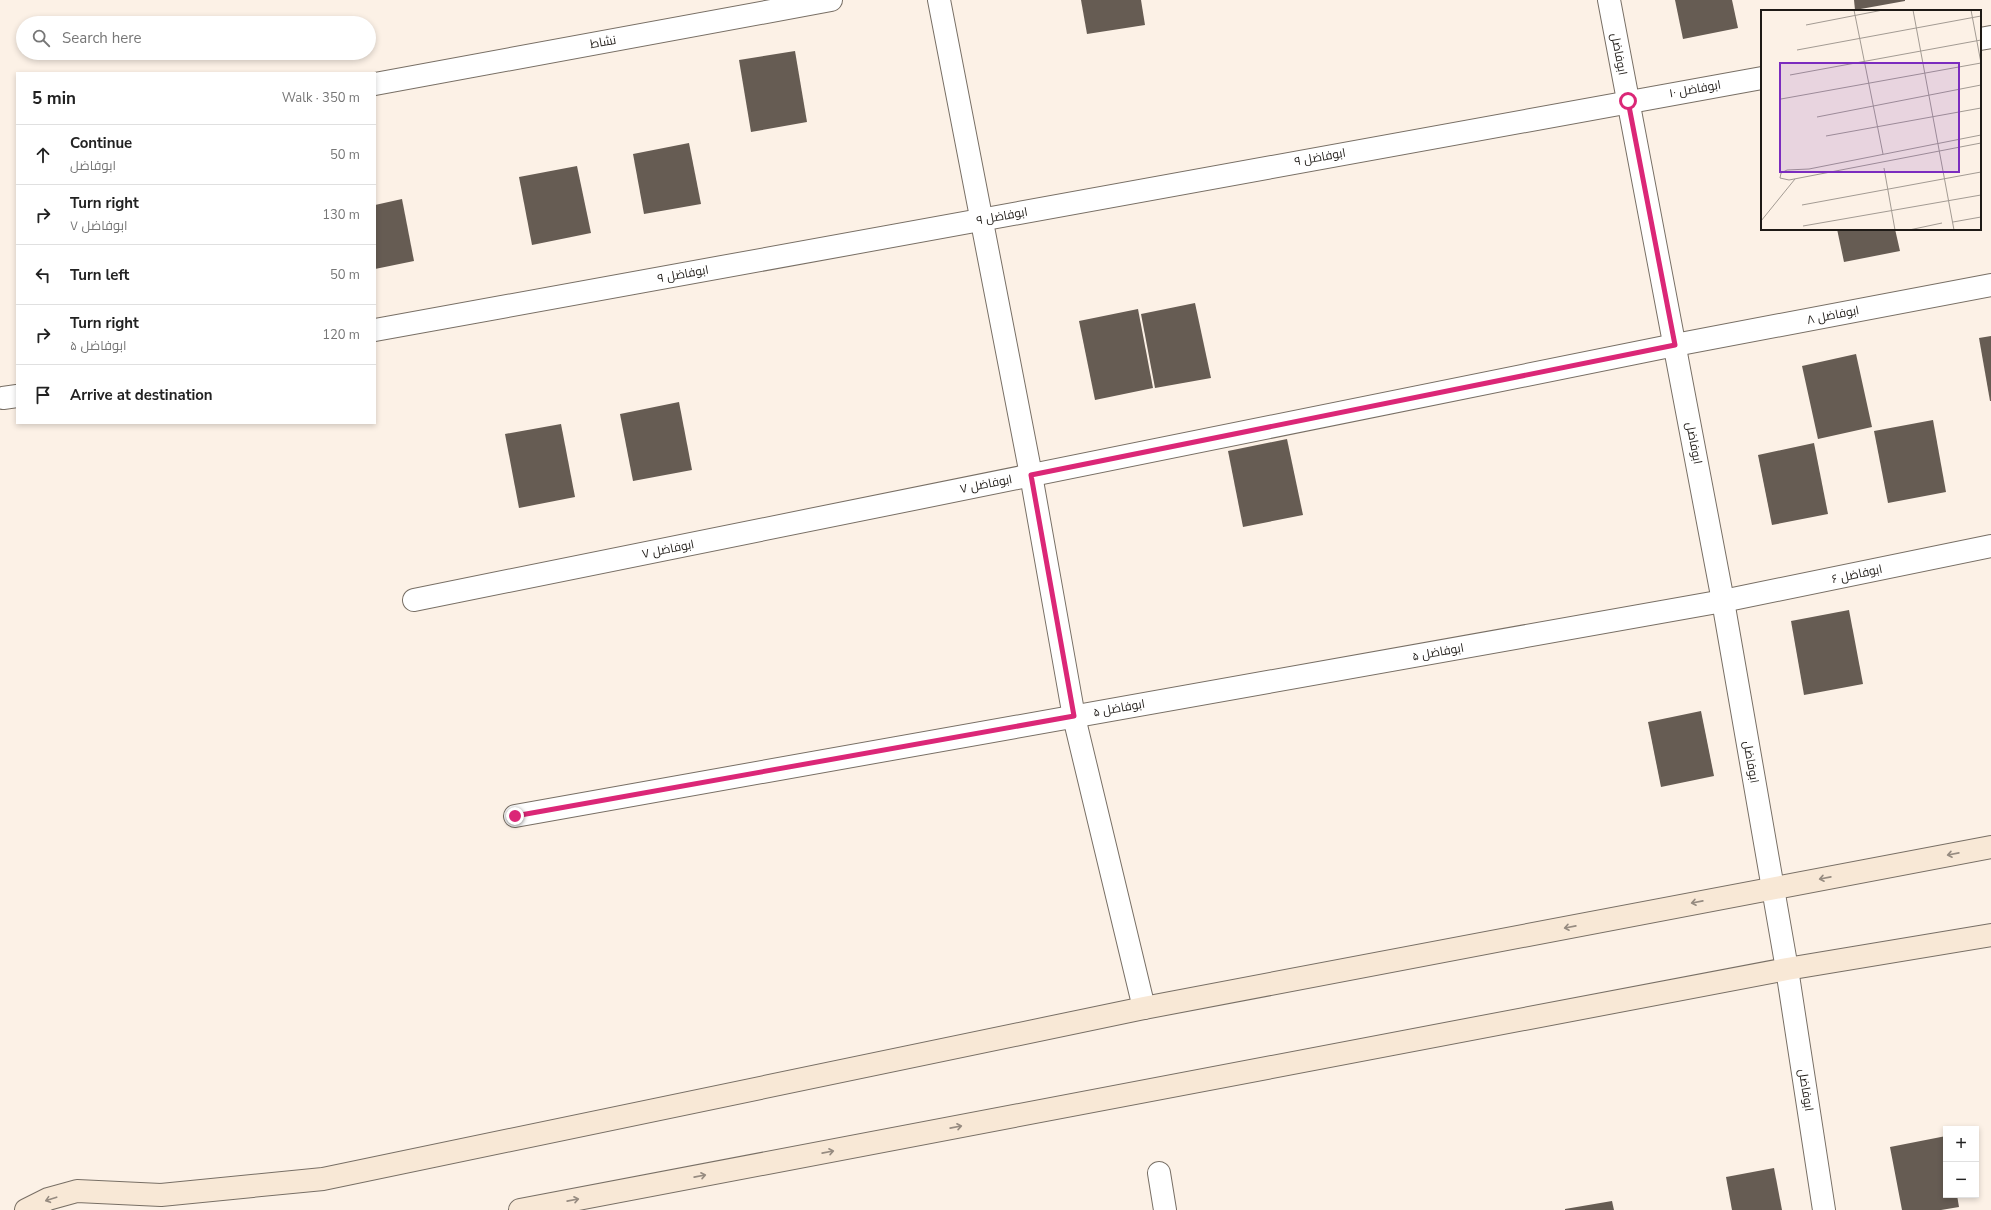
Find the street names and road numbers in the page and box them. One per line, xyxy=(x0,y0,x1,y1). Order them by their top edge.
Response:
street label: نشاط xyxy=(589,32,617,52)
street label: ابوفاضل xyxy=(1607,32,1631,76)
street label: ابوفاضل ۱۰ xyxy=(1668,77,1722,101)
street label: ابوفاضل ۹ xyxy=(1293,145,1347,169)
street label: ابوفاضل ۹ xyxy=(975,204,1029,228)
street label: ابوفاضل ۹ xyxy=(656,262,710,286)
street label: ابوفاضل ۸ xyxy=(1805,302,1861,328)
street label: ابوفاضل xyxy=(1682,421,1706,465)
street label: ابوفاضل ۷ xyxy=(958,471,1014,497)
street label: ابوفاضل ۷ xyxy=(640,536,696,562)
street label: ابوفاضل ۶ xyxy=(1830,561,1884,587)
street label: ابوفاضل ۵ xyxy=(1411,640,1465,664)
street label: ابوفاضل ۵ xyxy=(1092,696,1146,720)
street label: ابوفاضل xyxy=(1739,740,1763,784)
street label: ابوفاضل xyxy=(1795,1068,1817,1112)

